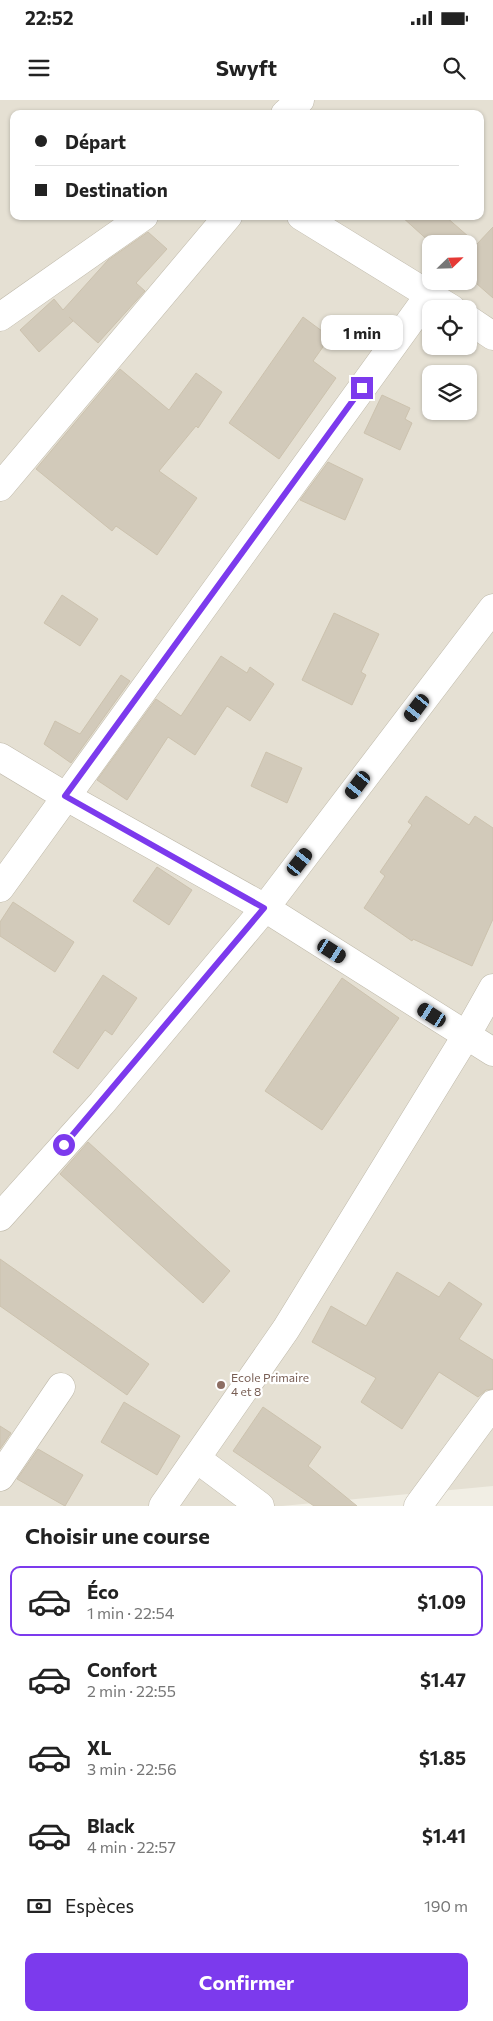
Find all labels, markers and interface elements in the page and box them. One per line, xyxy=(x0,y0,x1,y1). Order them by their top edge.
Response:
text: 22:52 xyxy=(25,6,74,29)
icon: menu xyxy=(25,54,53,82)
text: Swyft xyxy=(216,54,277,81)
icon: search xyxy=(440,54,468,82)
text: Départ xyxy=(65,130,126,153)
text: Destination xyxy=(65,178,168,201)
north arrow xyxy=(422,235,478,290)
map controls xyxy=(422,235,477,420)
button: locate xyxy=(422,300,477,355)
callout: 1 min xyxy=(321,316,403,350)
text: 1 min xyxy=(343,323,381,342)
button: layers xyxy=(422,365,477,420)
route end xyxy=(351,377,373,399)
car xyxy=(401,692,432,724)
car xyxy=(342,769,373,801)
car xyxy=(284,846,315,878)
car xyxy=(315,937,348,965)
car xyxy=(415,1001,448,1029)
route start xyxy=(53,1134,75,1156)
place label: Ecole Primaire 4 et 8 xyxy=(231,1370,309,1398)
marker: Ecole Primaire 4 et 8 xyxy=(215,1379,227,1391)
text: Choisir une course xyxy=(25,1522,210,1549)
icon: car xyxy=(27,1579,72,1624)
text: Éco xyxy=(87,1580,119,1603)
text: $1.09 xyxy=(417,1590,466,1613)
text: 1 min · 22:54 xyxy=(87,1603,174,1622)
icon: car xyxy=(27,1657,72,1702)
text: Confort xyxy=(87,1658,157,1681)
text: $1.47 xyxy=(420,1668,466,1691)
text: 2 min · 22:55 xyxy=(87,1681,176,1700)
icon: car xyxy=(27,1735,72,1780)
text: XL xyxy=(87,1736,112,1759)
text: $1.85 xyxy=(419,1746,466,1769)
text: 3 min · 22:56 xyxy=(87,1759,177,1778)
icon: car xyxy=(27,1813,72,1858)
text: Black xyxy=(87,1814,135,1837)
text: $1.41 xyxy=(422,1824,466,1847)
text: 4 min · 22:57 xyxy=(87,1837,176,1856)
icon: cash xyxy=(25,1892,53,1920)
text: Espèces xyxy=(65,1894,134,1917)
text: 190 m xyxy=(424,1896,468,1915)
button: Confirmer xyxy=(25,1953,468,2011)

